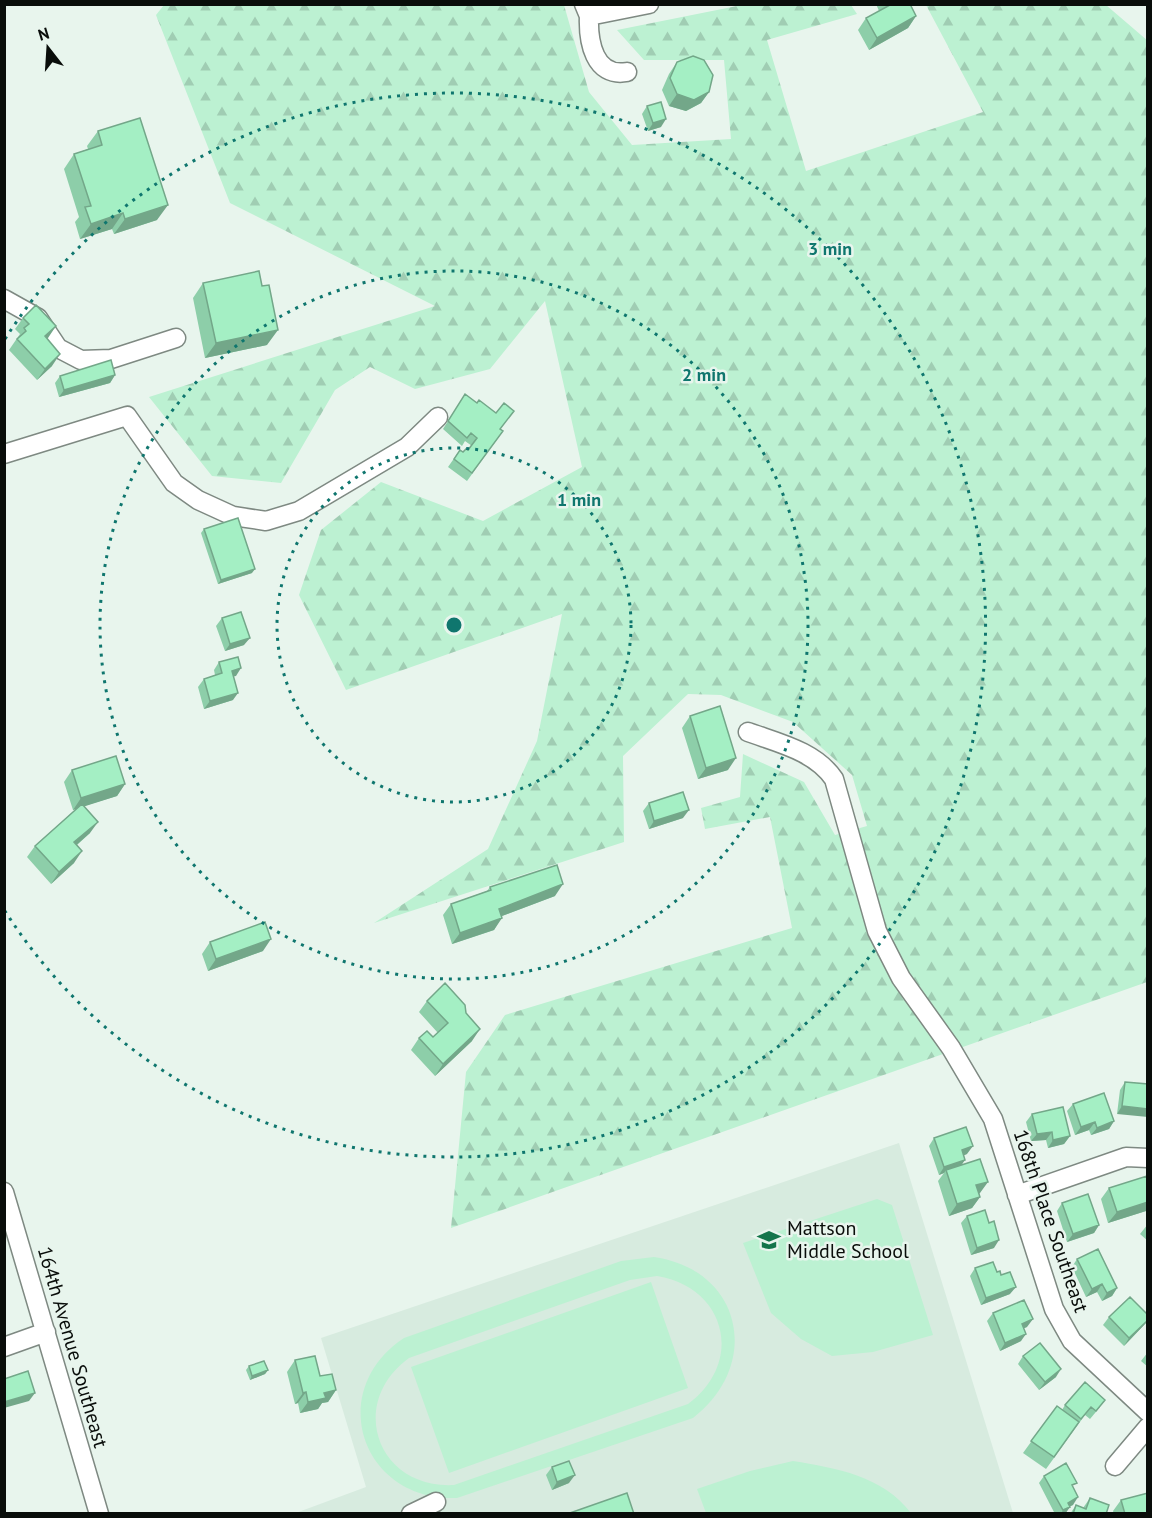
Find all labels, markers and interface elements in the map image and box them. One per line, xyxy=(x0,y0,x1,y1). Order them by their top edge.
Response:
north arrow xyxy=(18,18,78,78)
text: N xyxy=(36,23,52,45)
text: 3 min xyxy=(808,237,852,260)
text: 2 min xyxy=(682,363,726,386)
text: 1 min xyxy=(557,488,601,511)
centre of rings xyxy=(444,615,464,635)
street label: 168th Place Southeast xyxy=(1007,1126,1095,1316)
place label: Mattson Middle School xyxy=(787,1215,909,1264)
school or university icon: Mattson Middle School xyxy=(756,1227,782,1253)
street label: 164th Avenue Southeast xyxy=(32,1243,114,1451)

